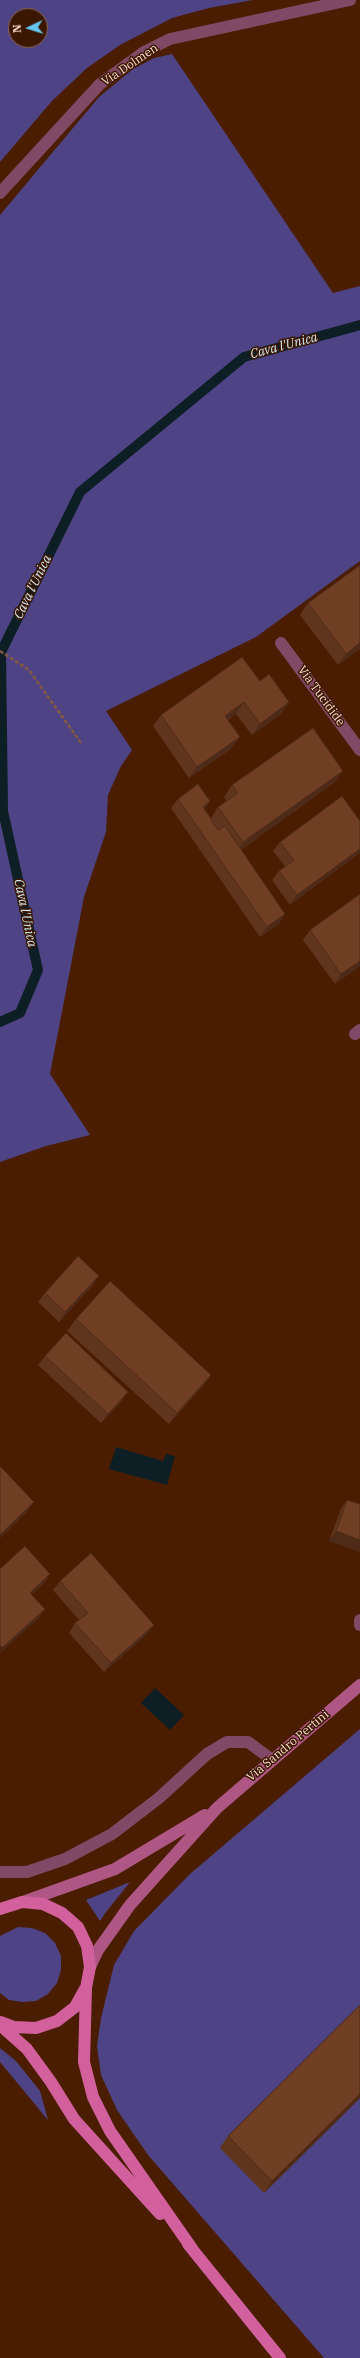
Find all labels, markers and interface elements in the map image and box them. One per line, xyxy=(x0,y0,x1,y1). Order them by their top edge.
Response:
north arrow xyxy=(8,8,48,48)
text: N xyxy=(10,24,24,34)
street label: Via Dolmen xyxy=(99,41,161,89)
water label: Cava l'Unica xyxy=(249,330,319,362)
water label: Cava l'Unica xyxy=(11,553,55,621)
street label: Via Tucidide xyxy=(294,663,348,729)
water label: Cava l'Unica xyxy=(10,878,40,948)
street label: Via Sandro Pertini xyxy=(244,1707,332,1785)

